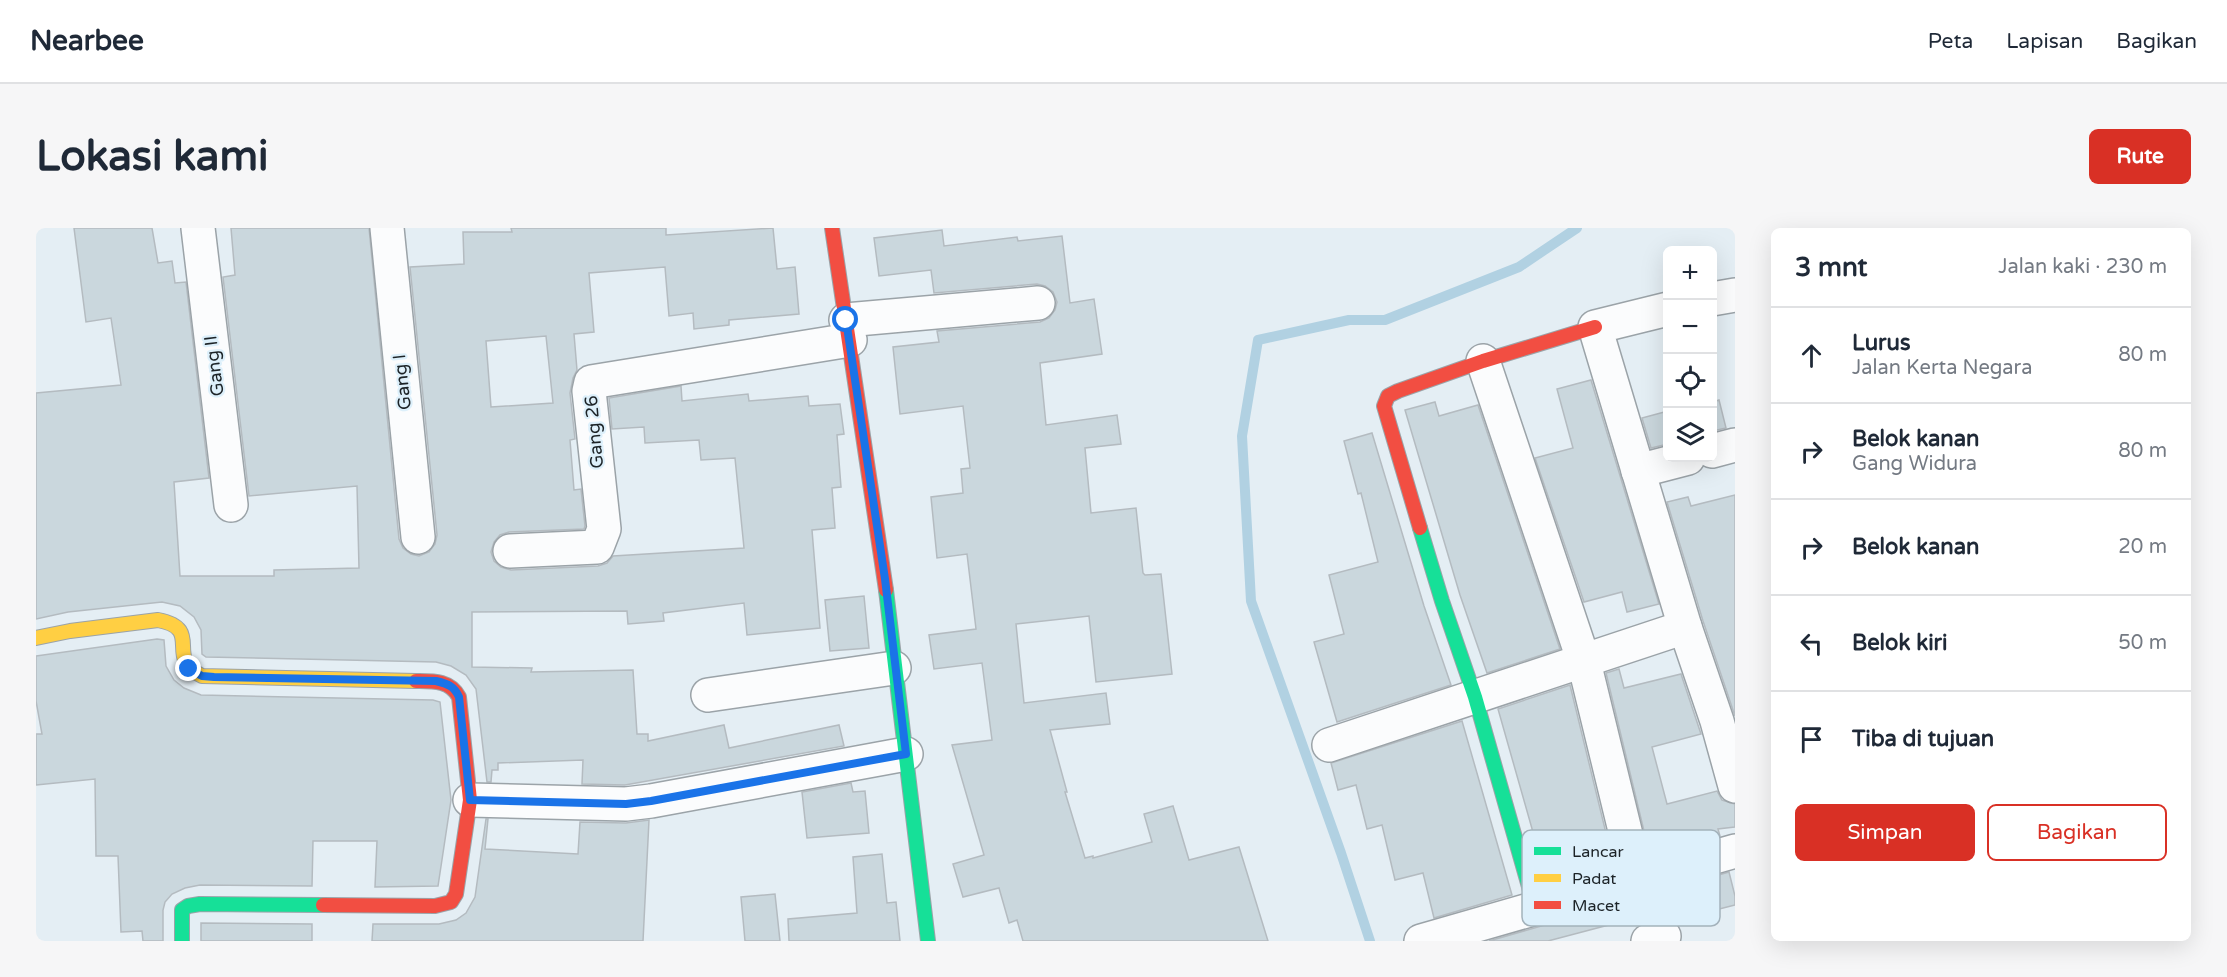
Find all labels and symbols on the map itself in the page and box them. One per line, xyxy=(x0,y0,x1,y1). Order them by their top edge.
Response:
route start xyxy=(832,306,858,332)
street label: Gang II xyxy=(199,334,229,398)
street label: Gang I xyxy=(388,353,416,411)
street label: Gang 26 xyxy=(580,395,608,469)
route end xyxy=(175,655,201,681)
legend xyxy=(1522,830,1720,926)
text: Lancar xyxy=(1572,842,1624,862)
text: Padat xyxy=(1572,869,1616,889)
text: Macet xyxy=(1572,896,1620,916)

